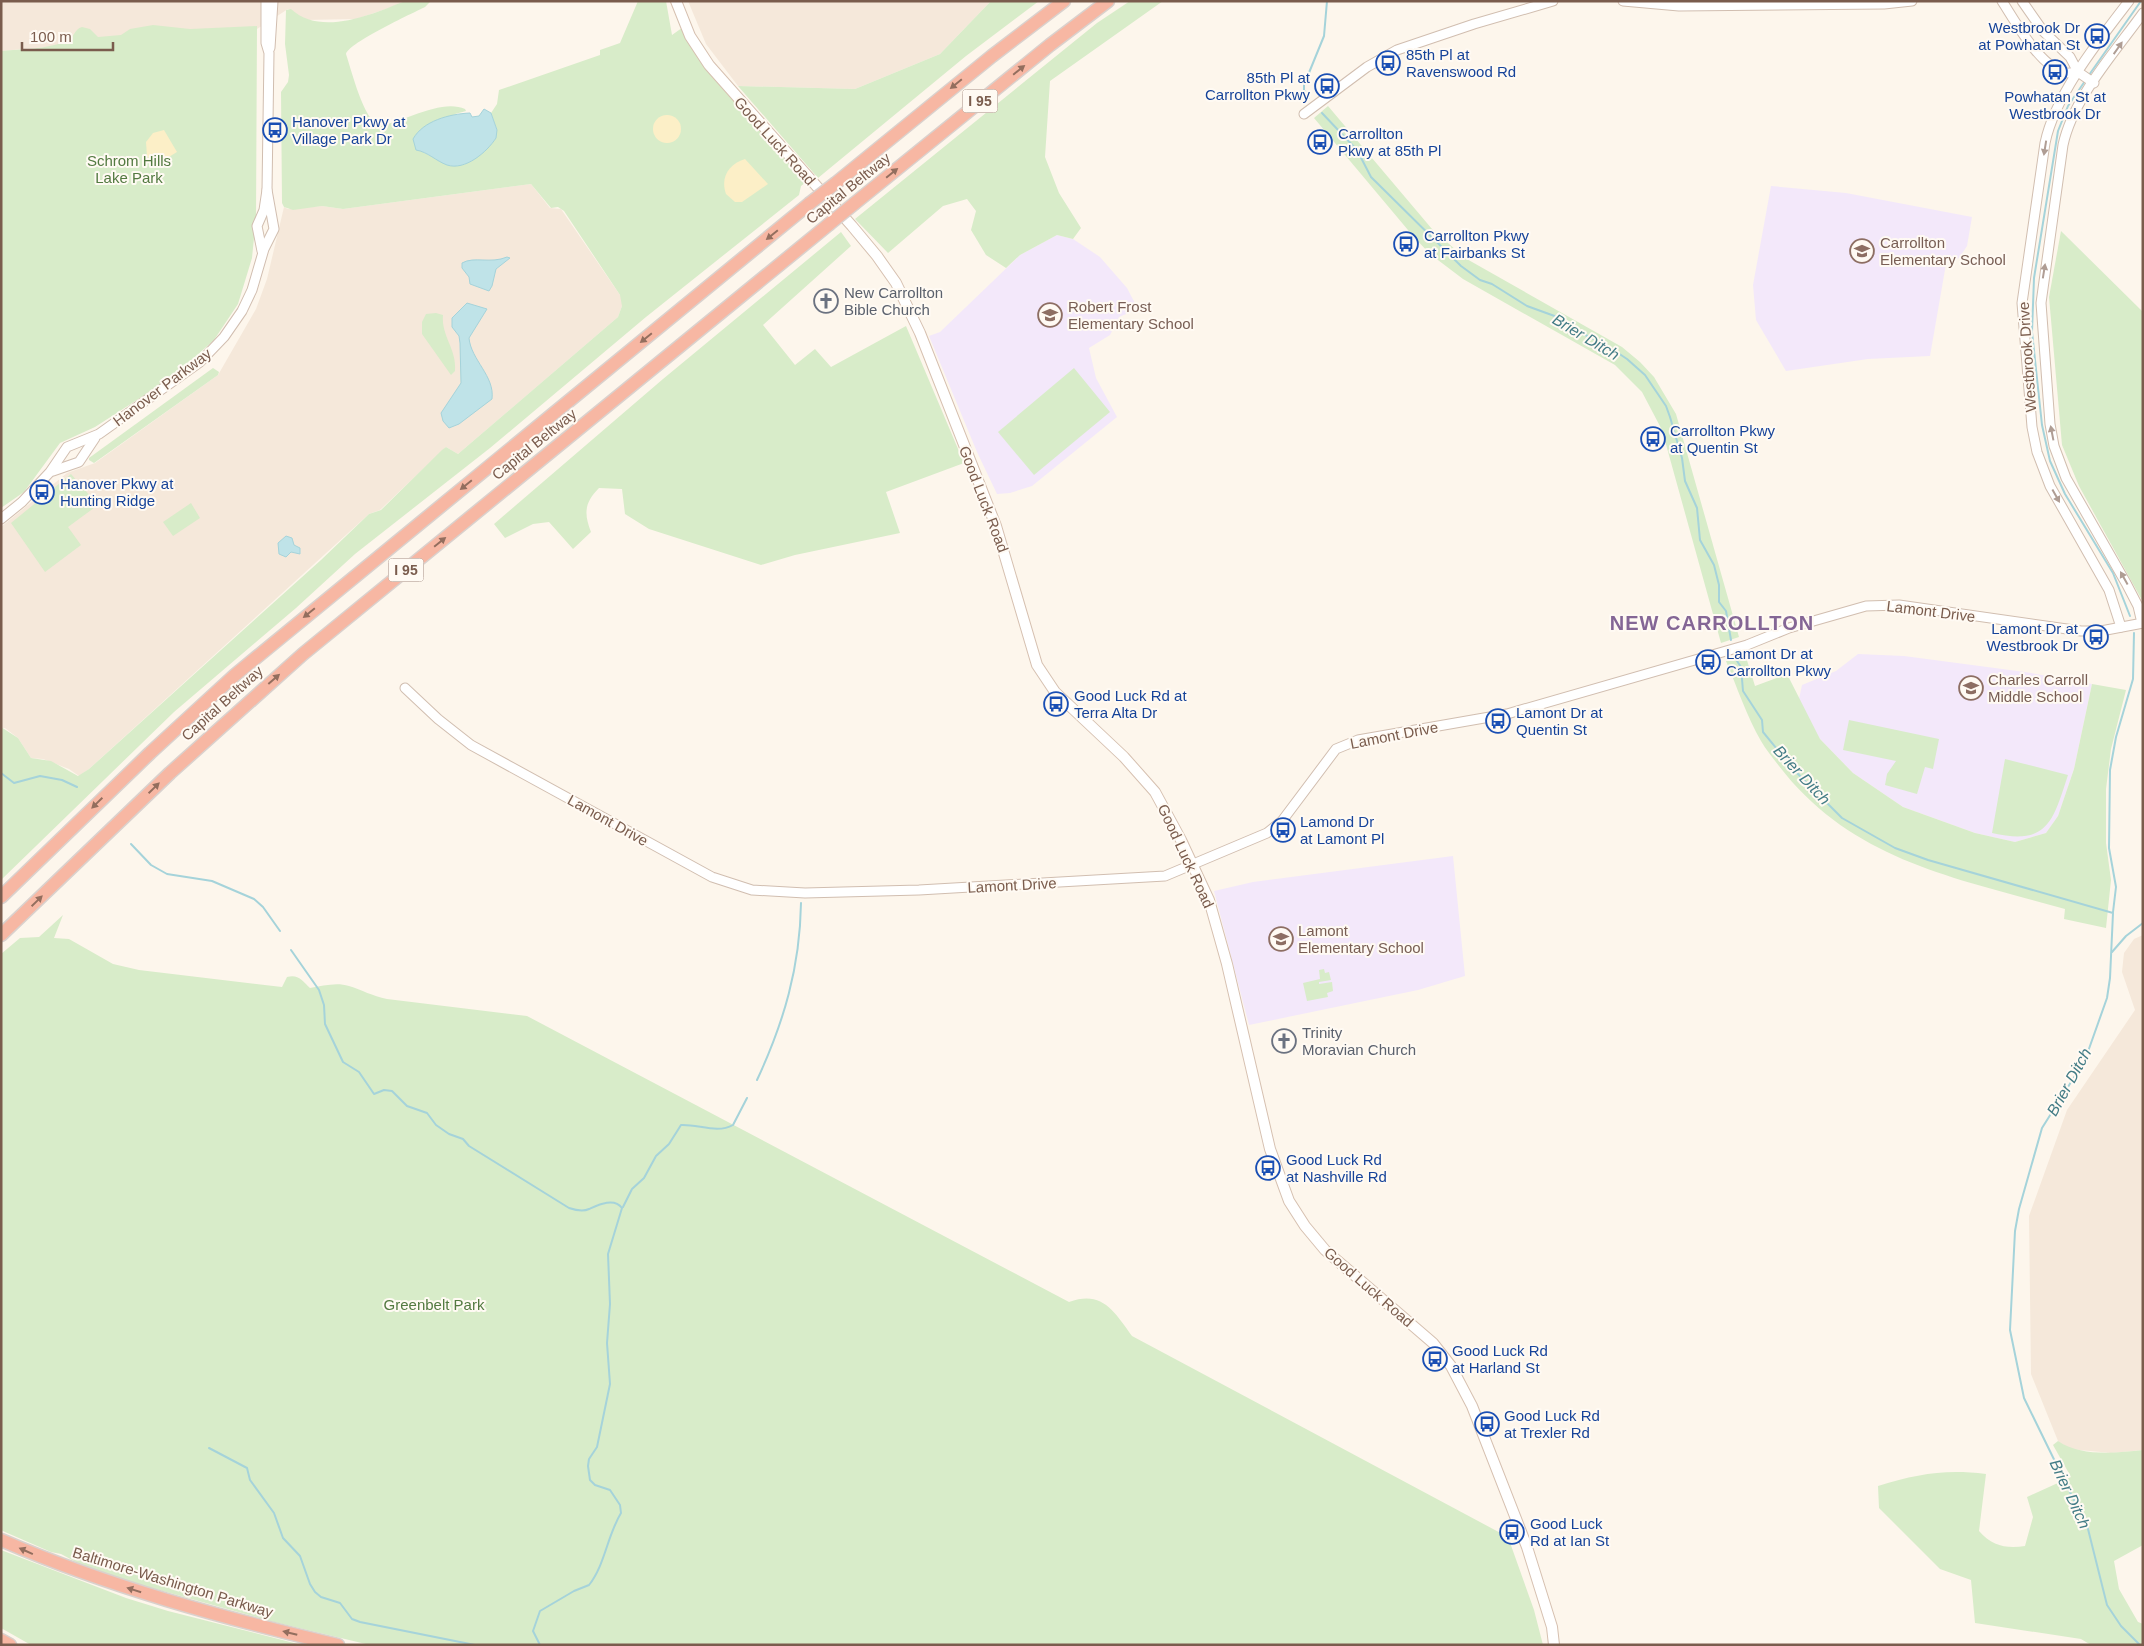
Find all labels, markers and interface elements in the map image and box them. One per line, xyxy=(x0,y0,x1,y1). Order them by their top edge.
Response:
place label: Westbrook Dr at Powhatan St xyxy=(1978,19,2081,53)
scale bar xyxy=(22,20,114,52)
bus stop icon: Westbrook Dr at Powhatan St xyxy=(2084,23,2110,49)
text: 100 m xyxy=(30,28,72,45)
one-way arrow xyxy=(2113,41,2123,55)
place label: 85th Pl at Ravenswood Rd xyxy=(1406,46,1516,80)
bus stop icon: 85th Pl at Ravenswood Rd xyxy=(1375,50,1401,76)
bus stop icon: Powhatan St at Westbrook Dr xyxy=(2042,59,2068,85)
one-way arrow xyxy=(1012,65,1025,76)
place label: 85th Pl at Carrollton Pkwy xyxy=(1205,69,1311,103)
bus stop icon: 85th Pl at Carrollton Pkwy xyxy=(1314,73,1340,99)
one-way arrow xyxy=(949,79,963,89)
place label: Powhatan St at Westbrook Dr xyxy=(2004,88,2107,122)
road number: I 95 xyxy=(962,90,998,112)
street label: Good Luck Road xyxy=(731,93,819,189)
place label: Hanover Pkwy at Village Park Dr xyxy=(292,113,406,147)
bus stop icon: Hanover Pkwy at Village Park Dr xyxy=(262,117,288,143)
place label: Carrollton Pkwy at 85th Pl xyxy=(1338,125,1441,159)
bus stop icon: Carrollton Pkwy at 85th Pl xyxy=(1307,129,1333,155)
one-way arrow xyxy=(2040,140,2048,156)
street label: Capital Beltway xyxy=(802,149,894,227)
park label: Schrom Hills Lake Park xyxy=(87,152,171,186)
one-way arrow xyxy=(886,167,899,178)
place label: Carrollton Pkwy at Fairbanks St xyxy=(1424,227,1530,261)
one-way arrow xyxy=(765,229,778,240)
bus stop icon: Carrollton Pkwy at Fairbanks St xyxy=(1393,231,1419,257)
place label: Carrollton Elementary School xyxy=(1880,234,2006,268)
school or university icon: Carrollton Elementary School xyxy=(1849,238,1875,264)
one-way arrow xyxy=(2040,263,2048,279)
place label: New Carrollton Bible Church xyxy=(844,284,943,318)
church icon: New Carrollton Bible Church xyxy=(813,288,839,314)
place label: Robert Frost Elementary School xyxy=(1068,298,1194,332)
street label: Westbrook Drive xyxy=(2015,301,2039,413)
school or university icon: Robert Frost Elementary School xyxy=(1037,302,1063,328)
water label: Brier Ditch xyxy=(1550,310,1622,364)
one-way arrow xyxy=(639,332,652,343)
street label: Hanover Parkway xyxy=(110,344,215,429)
street label: Capital Beltway xyxy=(488,405,580,483)
place label: Carrollton Pkwy at Quentin St xyxy=(1670,422,1776,456)
one-way arrow xyxy=(2047,425,2055,441)
bus stop icon: Carrollton Pkwy at Quentin St xyxy=(1640,426,1666,452)
street label: Good Luck Road xyxy=(956,443,1012,555)
place label: Hanover Pkwy at Hunting Ridge xyxy=(60,475,174,509)
bus stop icon: Hanover Pkwy at Hunting Ridge xyxy=(29,479,55,505)
one-way arrow xyxy=(459,479,472,490)
one-way arrow xyxy=(2052,489,2060,504)
one-way arrow xyxy=(433,537,446,548)
road number: I 95 xyxy=(388,558,424,582)
one-way arrow xyxy=(2119,571,2128,585)
street label: Lamont Drive xyxy=(1886,597,1976,625)
one-way arrow xyxy=(303,607,316,618)
district label: NEW CARROLLTON xyxy=(1610,612,1814,634)
place label: Lamont Dr at Westbrook Dr xyxy=(1987,620,2079,654)
bus stop icon: Lamont Dr at Westbrook Dr xyxy=(2083,624,2109,650)
place label: Lamont Dr at Carrollton Pkwy xyxy=(1726,645,1832,679)
bus stop icon: Lamont Dr at Carrollton Pkwy xyxy=(1695,649,1721,675)
street label: Capital Beltway xyxy=(178,662,266,744)
place label: Charles Carroll Middle School xyxy=(1988,671,2088,705)
one-way arrow xyxy=(267,673,279,685)
school or university icon: Charles Carroll Middle School xyxy=(1958,675,1984,701)
place label: Good Luck Rd at Terra Alta Dr xyxy=(1074,687,1187,721)
bus stop icon: Good Luck Rd at Terra Alta Dr xyxy=(1043,691,1069,717)
place label: Lamont Dr at Quentin St xyxy=(1516,704,1604,738)
bus stop icon: Lamont Dr at Quentin St xyxy=(1485,708,1511,734)
street label: Lamont Drive xyxy=(1349,718,1439,752)
water label: Brier Ditch xyxy=(1770,742,1834,808)
one-way arrow xyxy=(147,782,159,794)
street label: Lamont Drive xyxy=(565,791,651,849)
one-way arrow xyxy=(92,797,104,809)
street label: Good Luck Road xyxy=(1155,801,1217,911)
place label: Lamond Dr at Lamont Pl xyxy=(1300,813,1384,847)
bus stop icon: Lamond Dr at Lamont Pl xyxy=(1270,817,1296,843)
street label: Lamont Drive xyxy=(967,874,1057,896)
one-way arrow xyxy=(30,895,42,907)
place label: Lamont Elementary School xyxy=(1298,922,1424,956)
school or university icon: Lamont Elementary School xyxy=(1268,926,1294,952)
place label: Trinity Moravian Church xyxy=(1302,1024,1416,1058)
church icon: Trinity Moravian Church xyxy=(1271,1028,1297,1054)
water label: Brier Ditch xyxy=(2043,1045,2095,1119)
place label: Good Luck Rd at Nashville Rd xyxy=(1286,1151,1387,1185)
bus stop icon: Good Luck Rd at Nashville Rd xyxy=(1255,1155,1281,1181)
street label: Good Luck Road xyxy=(1321,1244,1417,1330)
park label: Greenbelt Park xyxy=(384,1296,485,1313)
place label: Good Luck Rd at Harland St xyxy=(1452,1342,1548,1376)
bus stop icon: Good Luck Rd at Harland St xyxy=(1422,1346,1448,1372)
place label: Good Luck Rd at Trexler Rd xyxy=(1504,1407,1600,1441)
bus stop icon: Good Luck Rd at Trexler Rd xyxy=(1474,1411,1500,1437)
water label: Brier Ditch xyxy=(2047,1457,2094,1532)
place label: Good Luck Rd at Ian St xyxy=(1530,1515,1610,1549)
bus stop icon: Good Luck Rd at Ian St xyxy=(1499,1519,1525,1545)
street label: Baltimore-Washington Parkway xyxy=(71,1543,276,1621)
one-way arrow xyxy=(19,1546,33,1554)
one-way arrow xyxy=(126,1585,141,1593)
one-way arrow xyxy=(283,1629,298,1637)

